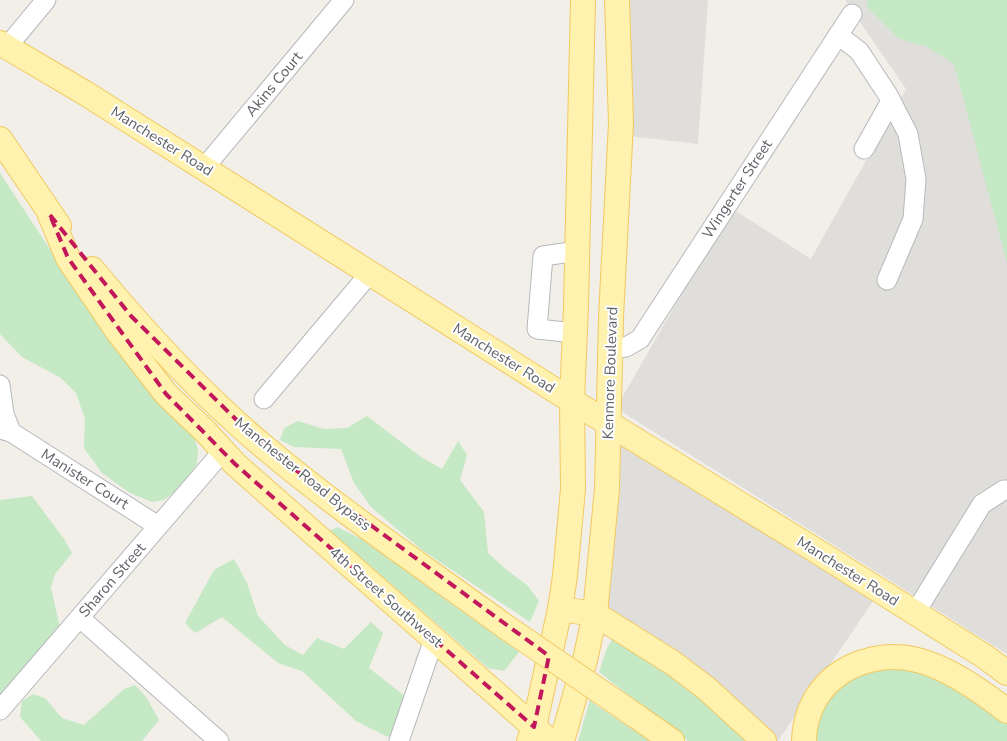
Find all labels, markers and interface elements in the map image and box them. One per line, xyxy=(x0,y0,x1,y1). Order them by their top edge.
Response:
street label: Akins Court xyxy=(241,47,307,121)
street label: Manchester Road xyxy=(107,101,217,181)
street label: Wingerter Street xyxy=(697,135,777,242)
street label: Kenmore Boulevard xyxy=(598,306,622,440)
street label: Manchester Road xyxy=(449,318,559,398)
street label: Manchester Road Bypass xyxy=(231,413,375,535)
street label: Manister Court xyxy=(37,444,133,514)
street label: Manchester Road xyxy=(793,531,903,611)
street label: Sharon Street xyxy=(74,538,150,622)
street label: 4th Street Southwest xyxy=(325,542,447,652)

